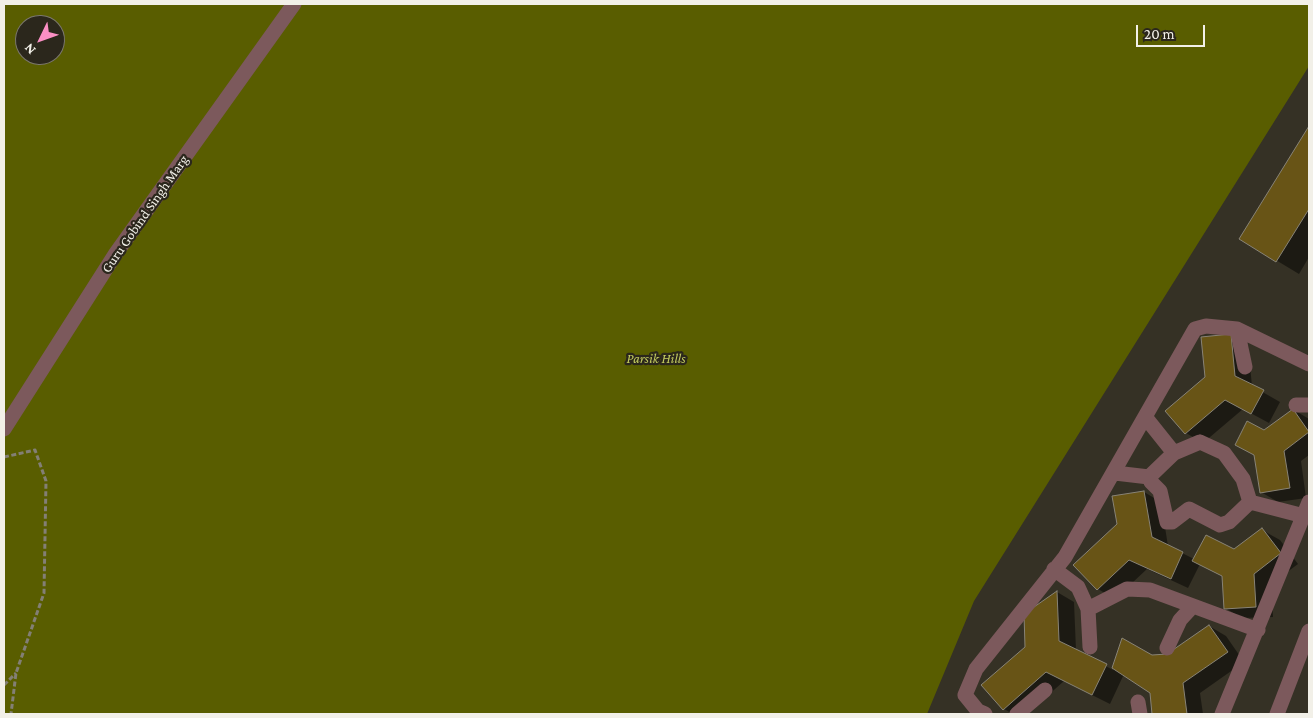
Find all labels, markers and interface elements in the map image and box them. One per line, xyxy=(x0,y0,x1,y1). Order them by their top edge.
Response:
north arrow xyxy=(15,15,65,65)
scale bar xyxy=(1138,15,1207,47)
text: 20 m xyxy=(1144,26,1175,42)
text: N xyxy=(20,40,39,58)
street label: Guru Gobind Singh Marg xyxy=(98,152,192,276)
park label: Parsik Hills xyxy=(626,351,686,367)

